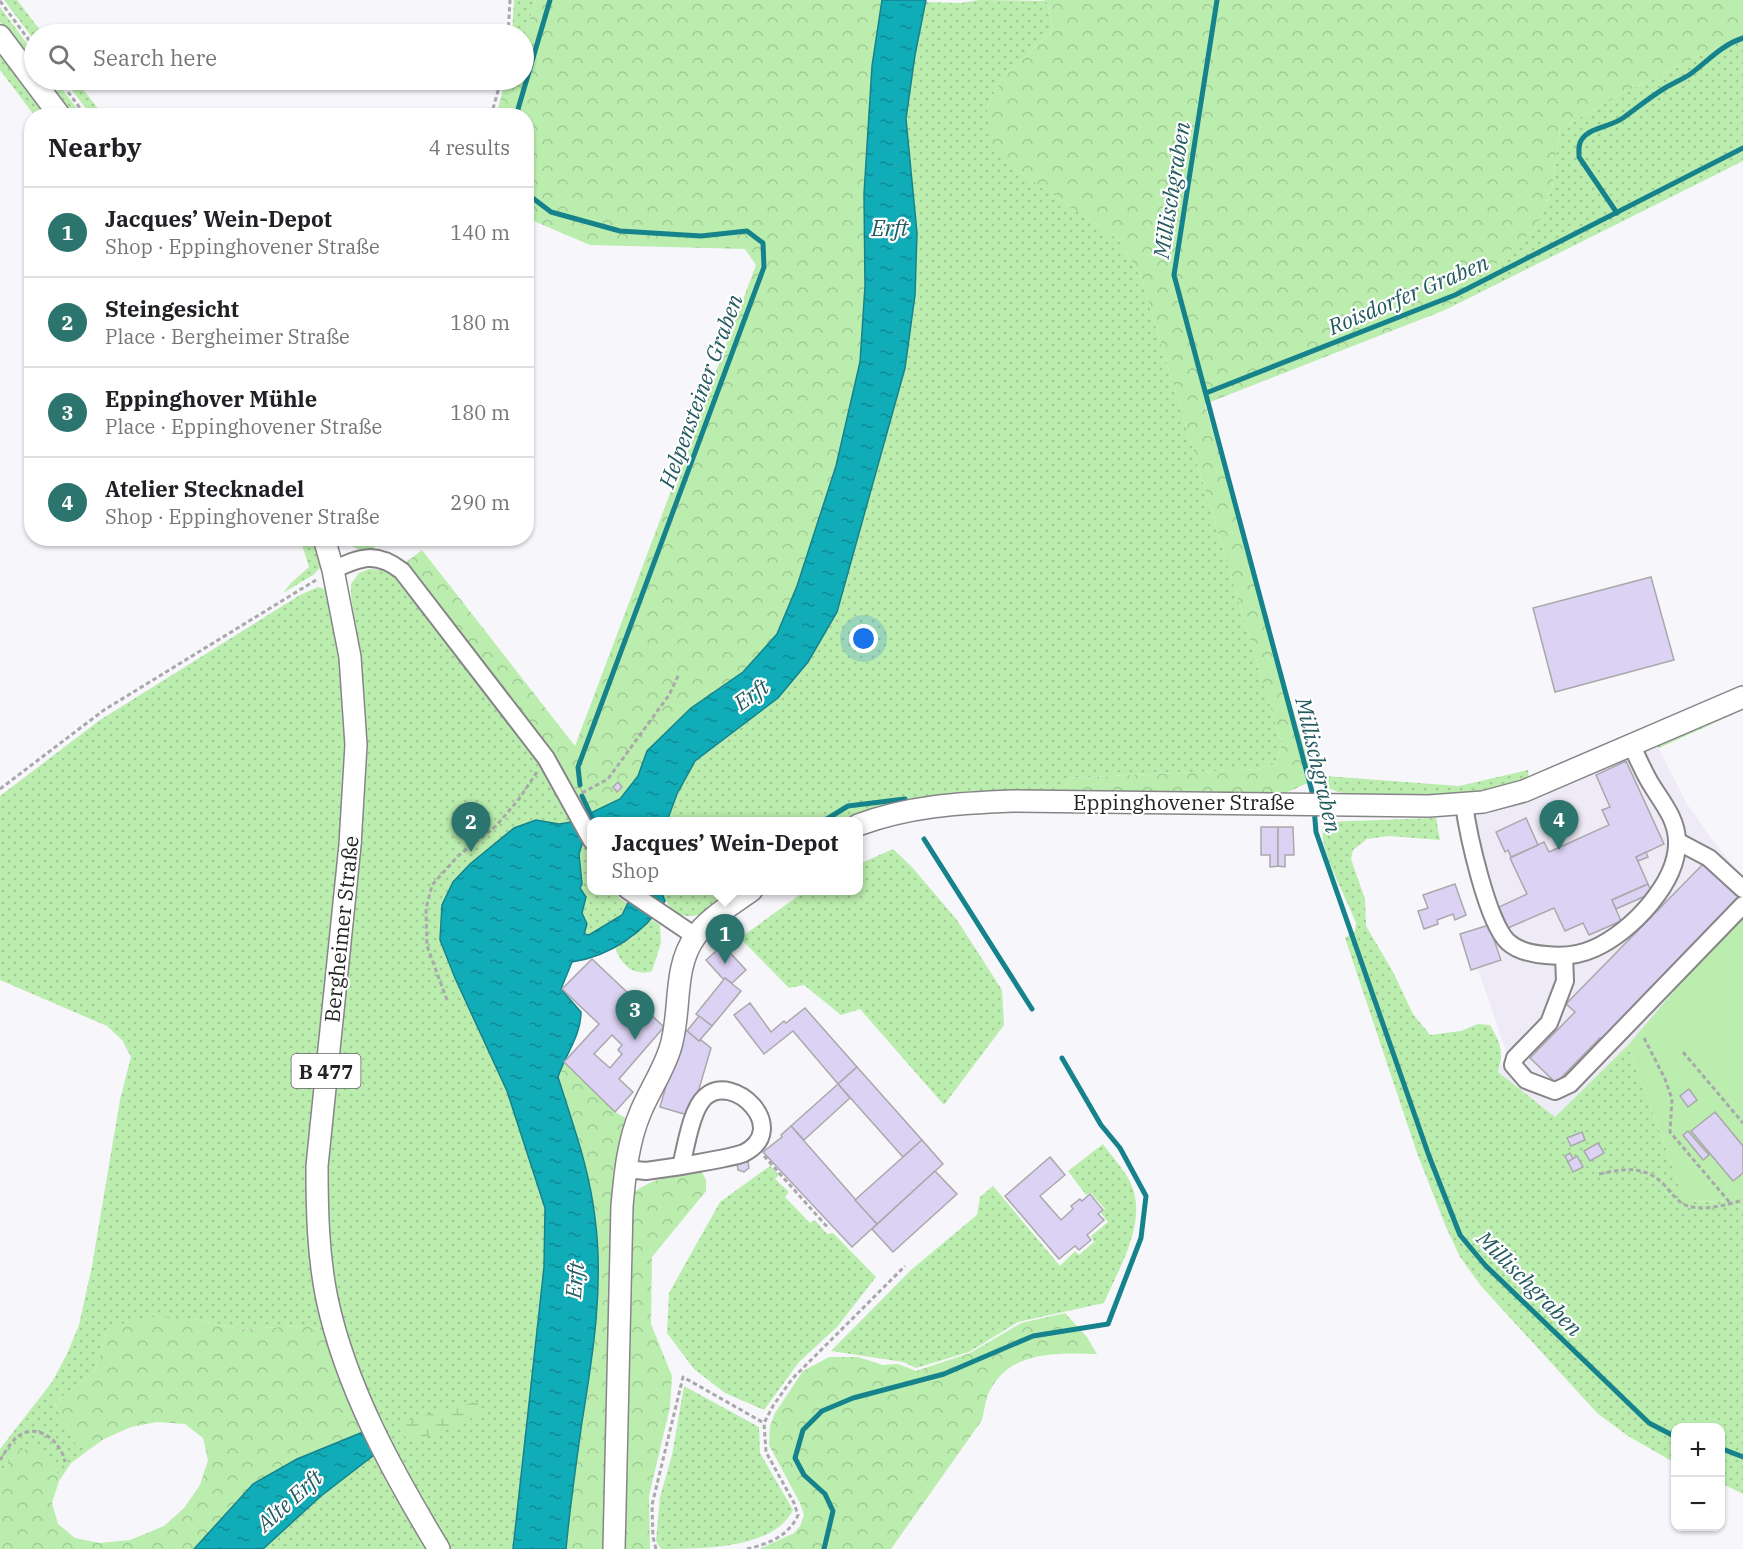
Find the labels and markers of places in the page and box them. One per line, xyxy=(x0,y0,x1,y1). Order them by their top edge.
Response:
pin: 4 xyxy=(1540,800,1578,850)
pin: 2 xyxy=(452,802,490,852)
pin: 1 xyxy=(706,914,744,964)
pin: 3 xyxy=(616,990,654,1040)

